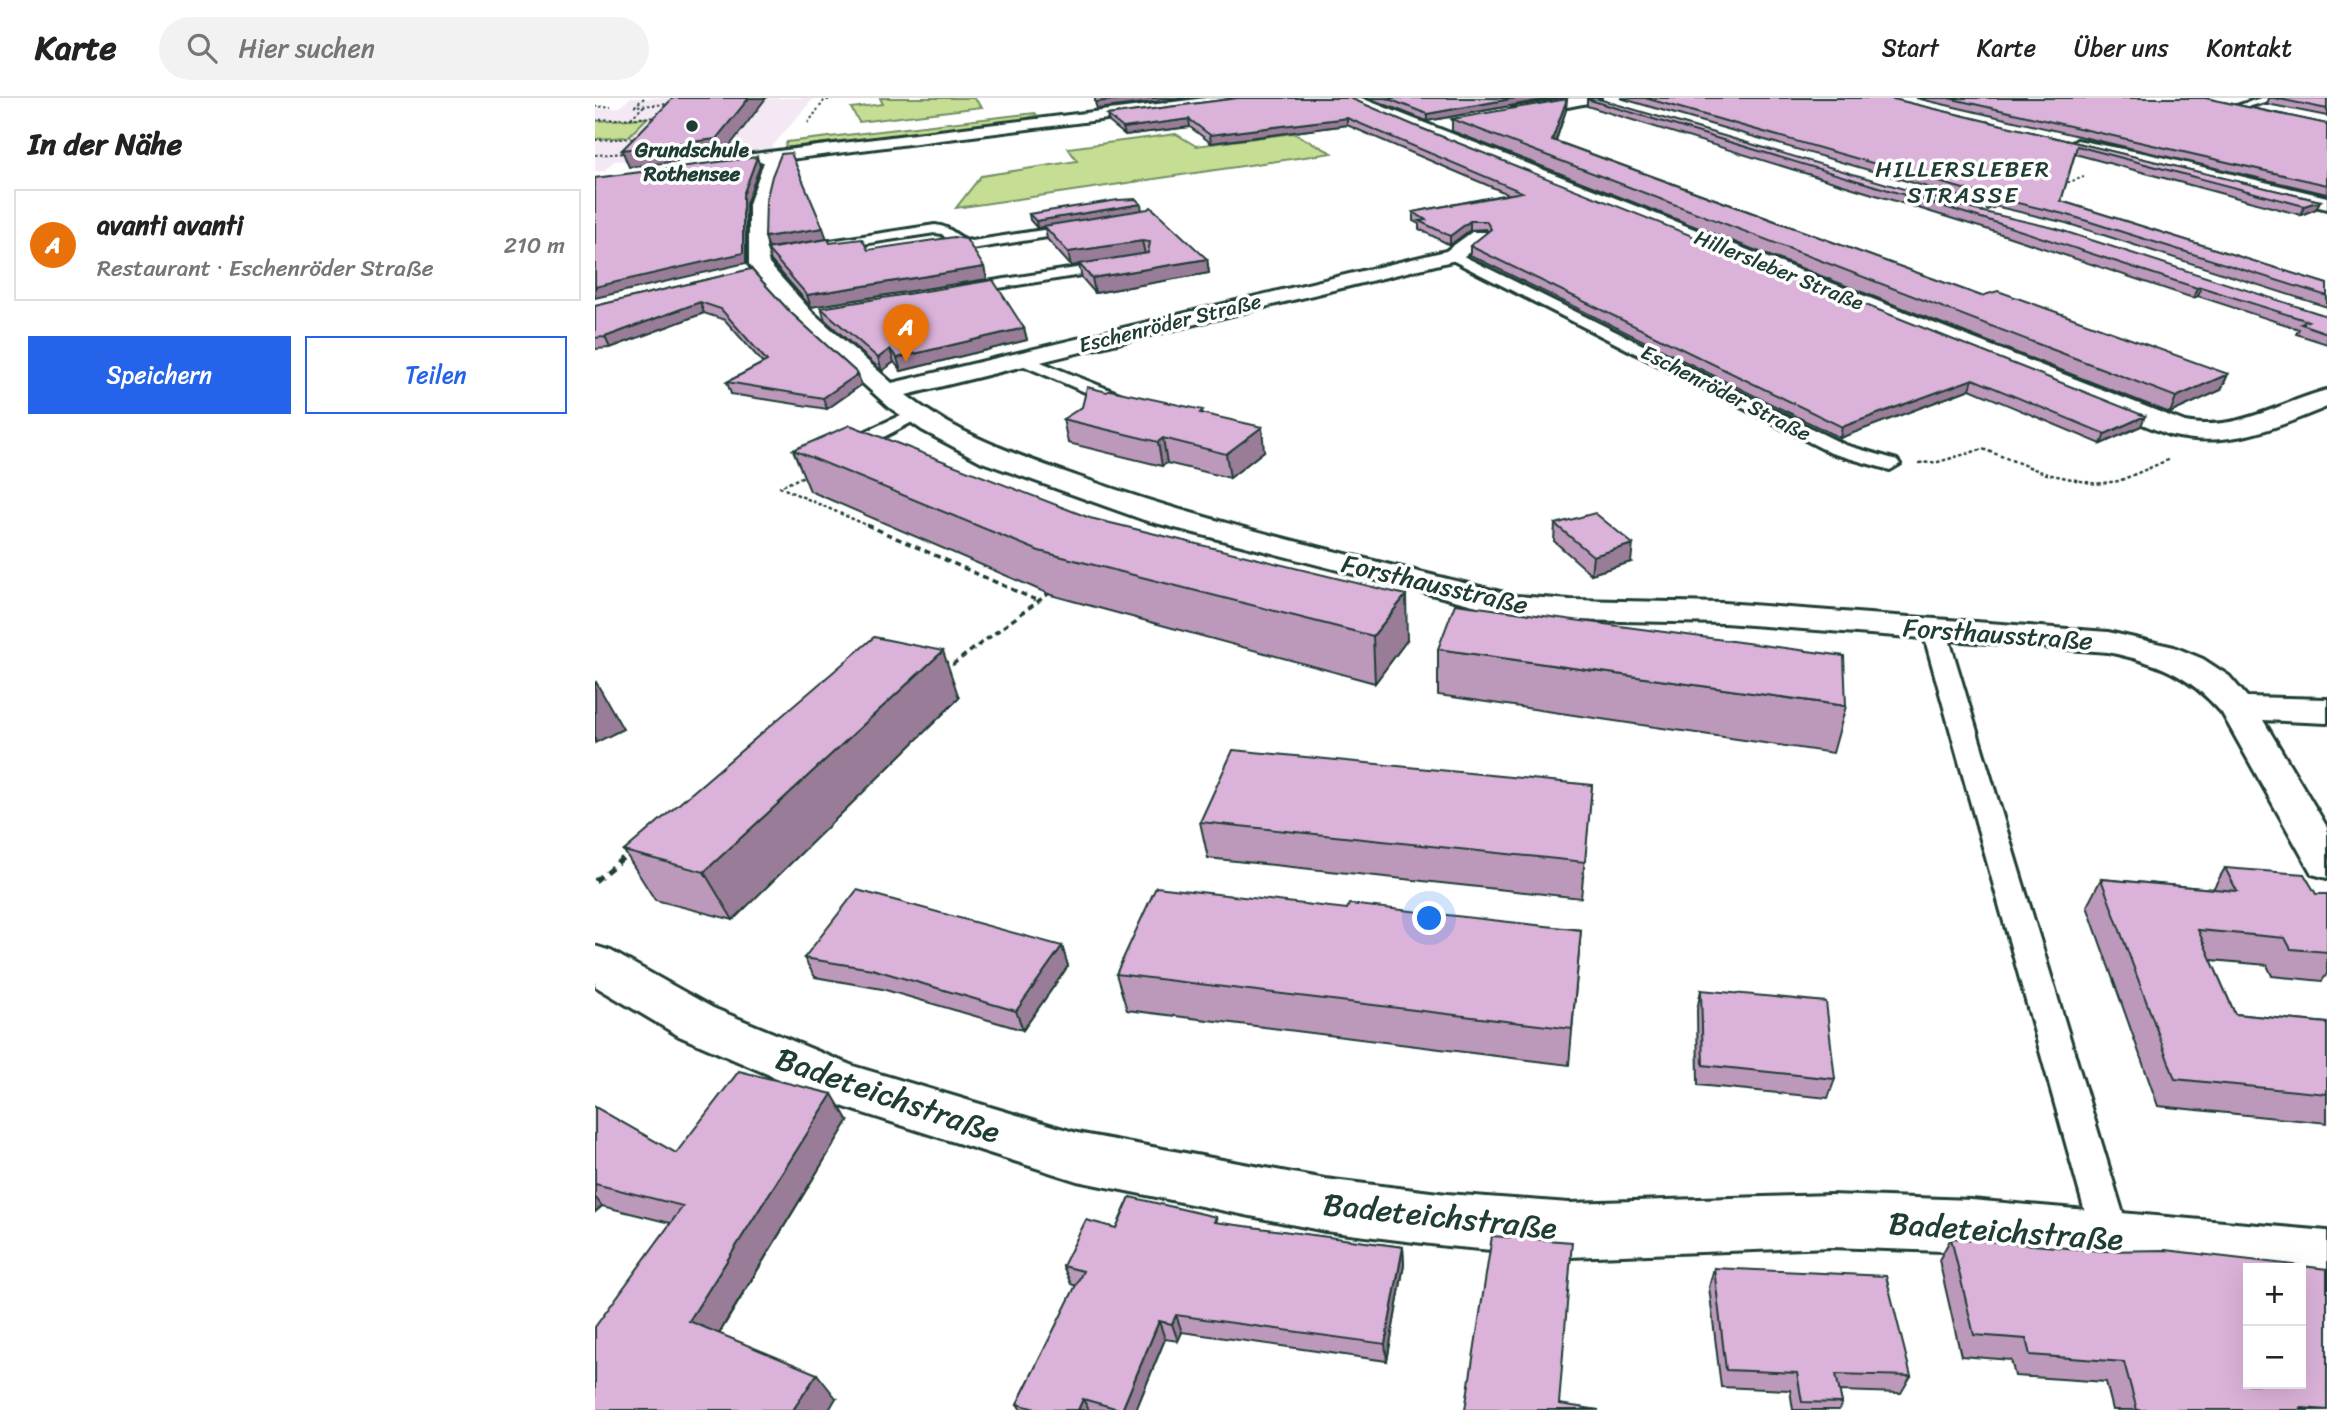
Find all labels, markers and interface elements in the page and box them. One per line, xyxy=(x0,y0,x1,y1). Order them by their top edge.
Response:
search box xyxy=(159,17,649,80)
text: Karte xyxy=(35,19,117,77)
text: Hier suchen xyxy=(239,25,375,71)
text: Start xyxy=(1882,27,1939,69)
text: Karte xyxy=(1977,27,2036,69)
text: Über uns xyxy=(2074,27,2169,69)
text: Kontakt xyxy=(2207,27,2292,69)
icon: search xyxy=(183,29,221,67)
text: In der Nähe xyxy=(28,117,182,171)
marker: Grundschule Rothensee xyxy=(684,118,700,134)
place label: Grundschule Rothensee xyxy=(634,131,750,193)
district label: HILLERSLEBER STRASSE xyxy=(1875,149,2051,216)
text: avanti avanti xyxy=(97,202,243,248)
street label: Hillersleber Straße xyxy=(1688,219,1870,321)
text: A xyxy=(45,225,61,266)
text: 210 m xyxy=(504,225,565,266)
text: Restaurant · Eschenröder Straße xyxy=(97,248,434,289)
street label: Eschenröder Straße xyxy=(1075,282,1265,364)
pin: A xyxy=(883,304,929,362)
street label: Eschenröder Straße xyxy=(1634,334,1818,452)
button: Speichern xyxy=(28,336,291,414)
button: Teilen xyxy=(305,336,567,414)
street label: Forsthausstraße xyxy=(1337,540,1533,628)
street label: Forsthausstraße xyxy=(1902,604,2094,664)
your location xyxy=(1412,901,1446,935)
street label: Badeteichstraße xyxy=(768,1030,1008,1161)
street label: Badeteichstraße xyxy=(1320,1176,1560,1257)
street label: Badeteichstraße xyxy=(1887,1195,2125,1268)
map controls xyxy=(2243,1263,2306,1389)
button: + xyxy=(2243,1263,2306,1326)
button: − xyxy=(2243,1326,2306,1389)

